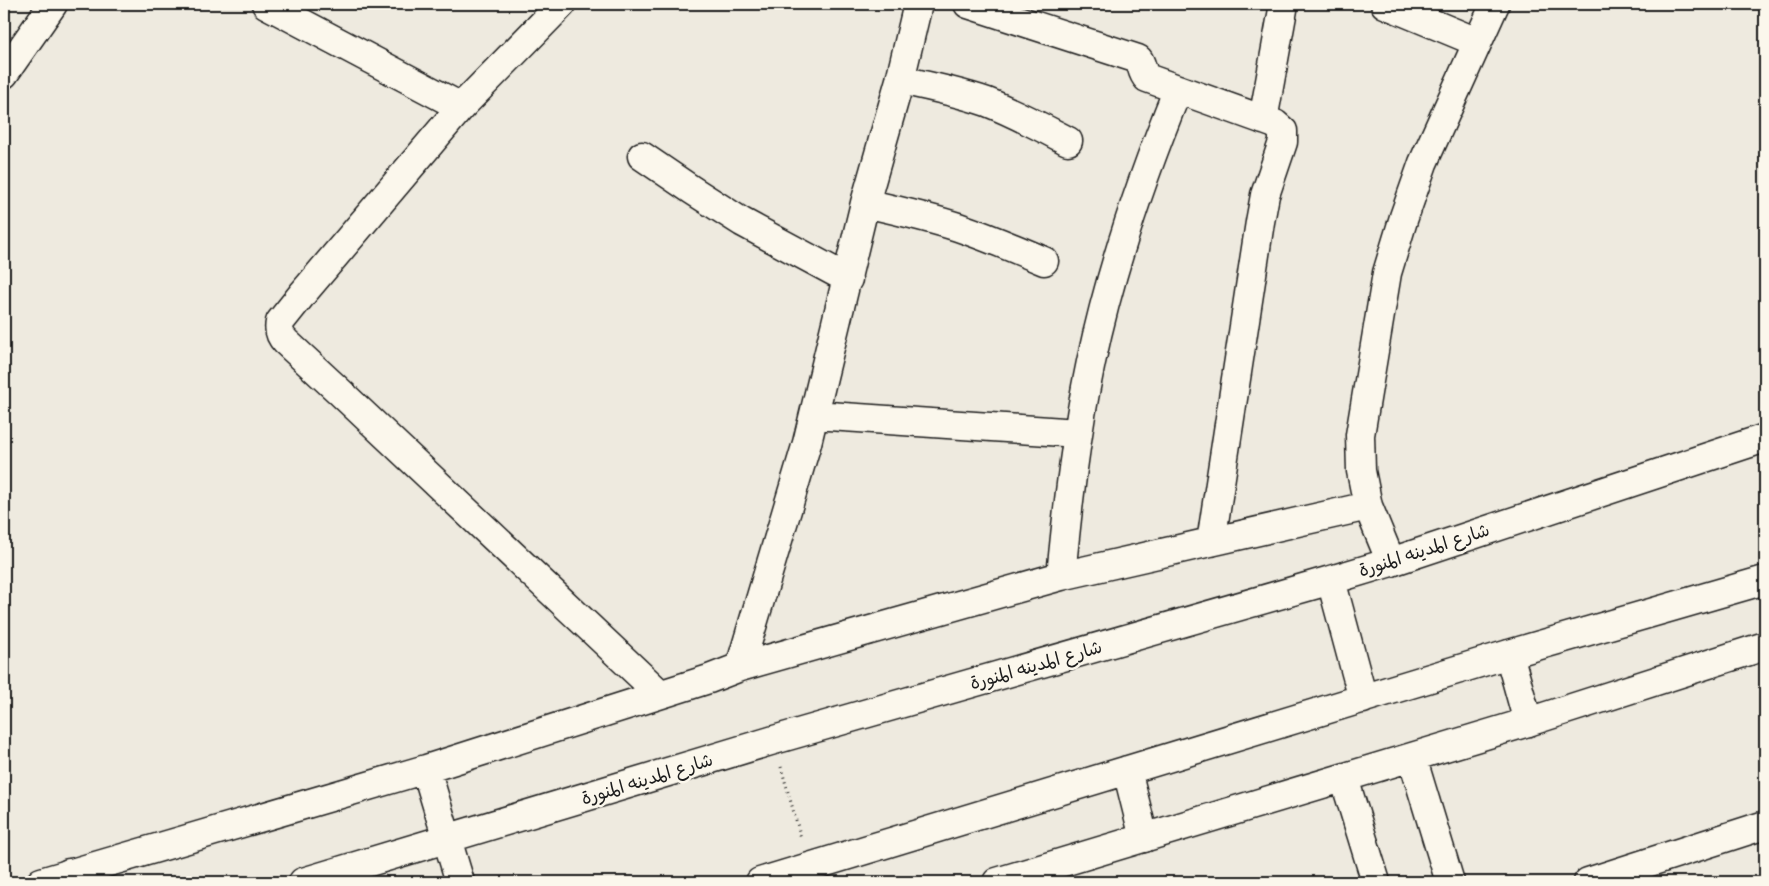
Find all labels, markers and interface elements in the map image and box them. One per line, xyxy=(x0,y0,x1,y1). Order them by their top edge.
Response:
street label: شارع المدينه المنورة xyxy=(1354,514,1494,586)
street label: شارع المدينه المنورة xyxy=(966,631,1106,699)
street label: شارع المدينه المنورة xyxy=(577,744,717,814)

